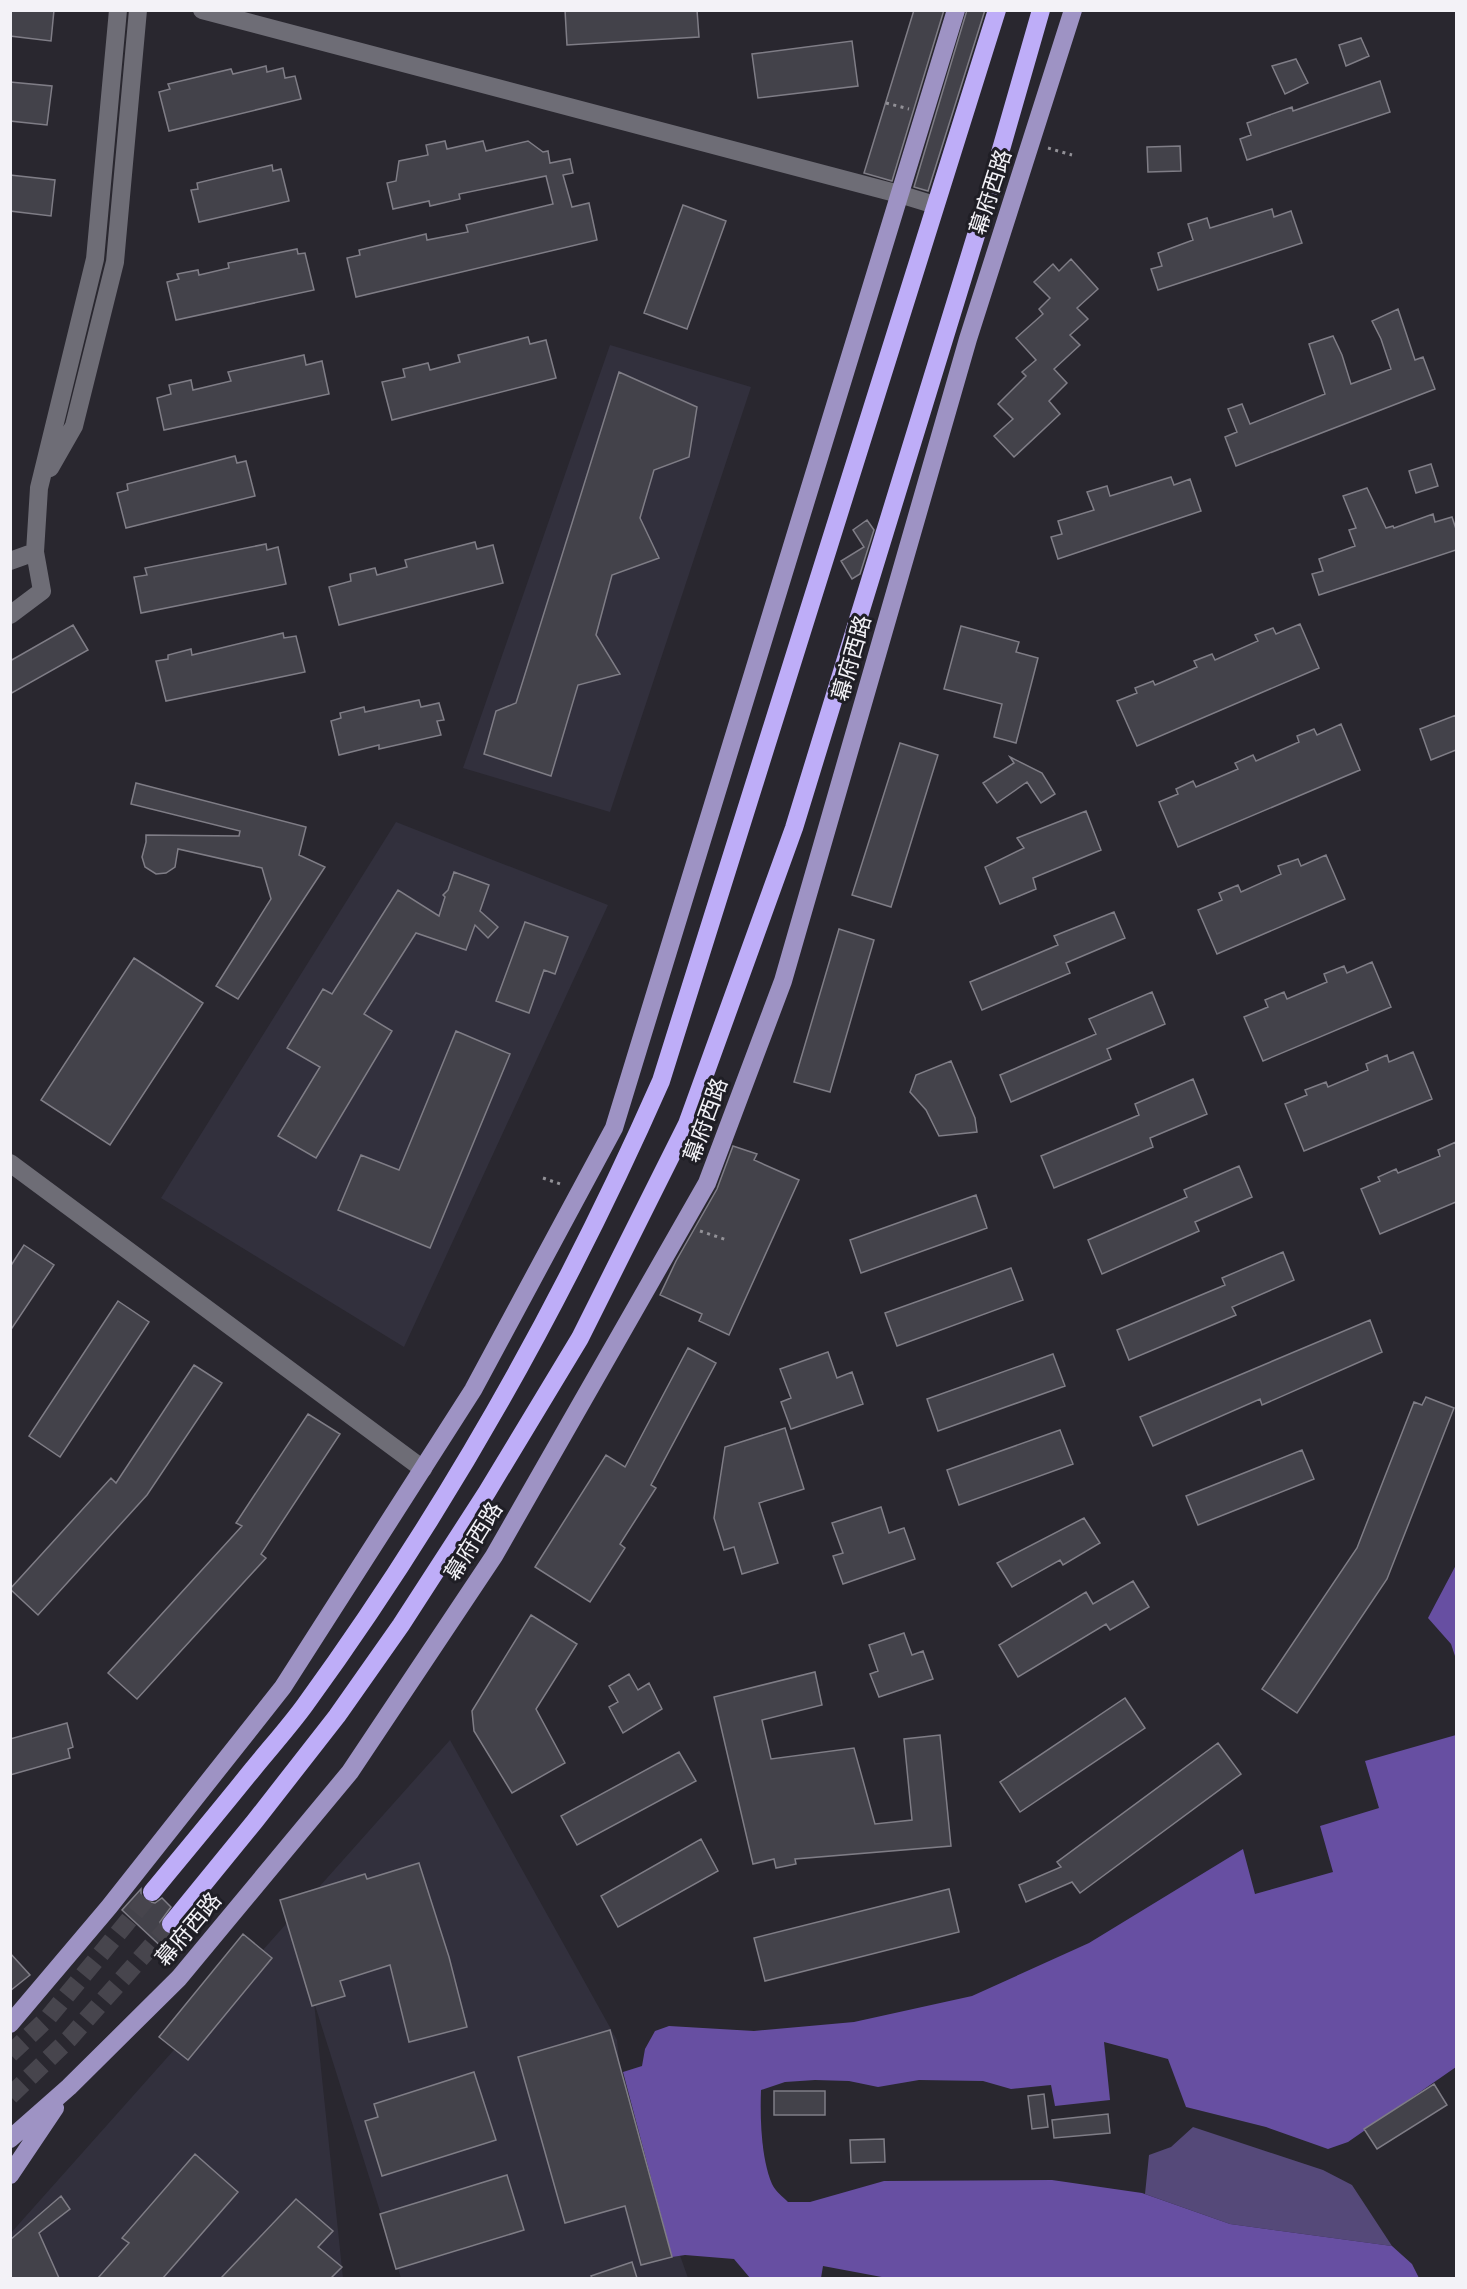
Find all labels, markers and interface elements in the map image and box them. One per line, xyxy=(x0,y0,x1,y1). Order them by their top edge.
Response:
street label: 幕府西路 xyxy=(964,146,1017,238)
street label: 幕府西路 xyxy=(826,612,877,704)
street label: 幕府西路 xyxy=(678,1074,733,1166)
street label: 幕府西路 xyxy=(439,1497,508,1586)
street label: 幕府西路 xyxy=(150,1887,227,1972)

